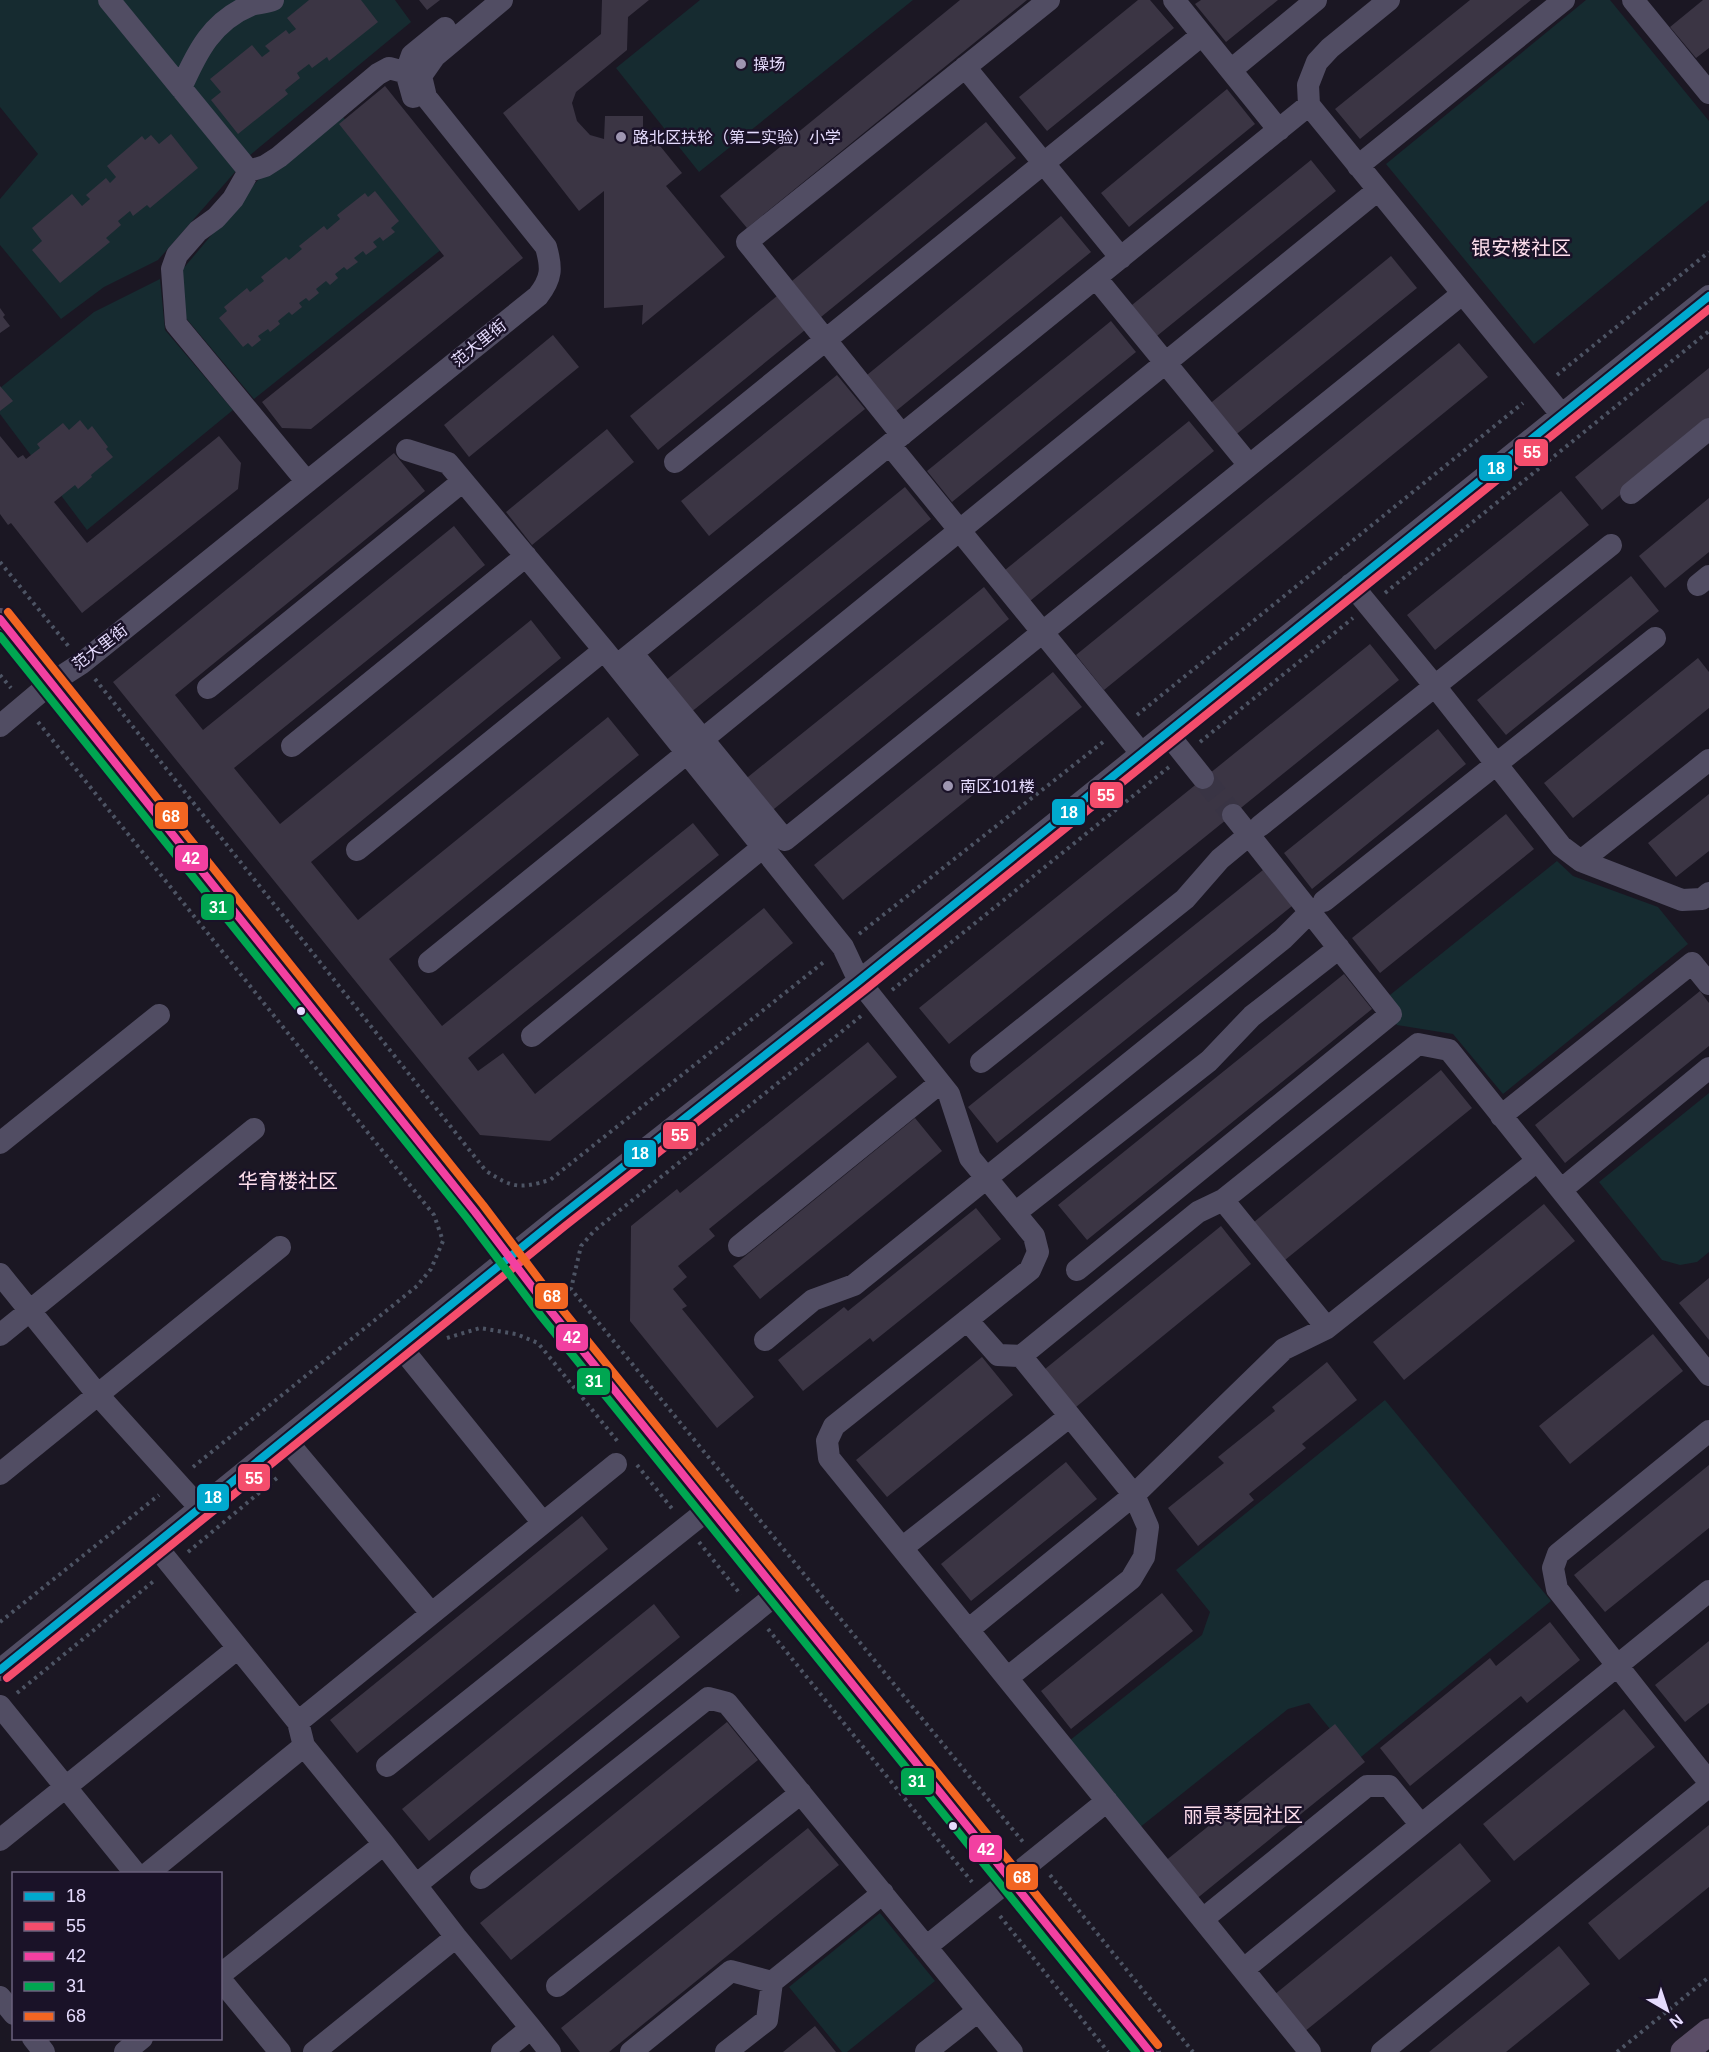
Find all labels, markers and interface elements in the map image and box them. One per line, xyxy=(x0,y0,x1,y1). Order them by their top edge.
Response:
place label: 操场 xyxy=(753,56,785,73)
marker: 操场 xyxy=(734,57,748,71)
place label: 路北区扶轮（第二实验）小学 xyxy=(633,129,841,146)
marker: 路北区扶轮（第二实验）小学 xyxy=(614,130,628,144)
district label: 银安楼社区 xyxy=(1471,237,1571,259)
street label: 范大里街 xyxy=(449,316,509,370)
line badge: 55 xyxy=(1514,438,1549,467)
text: 55 xyxy=(1523,444,1541,461)
line badge: 18 xyxy=(1478,454,1513,482)
text: 18 xyxy=(1487,460,1505,477)
street label: 范大里街 xyxy=(69,621,131,673)
place label: 南区101楼 xyxy=(960,778,1035,795)
marker: 南区101楼 xyxy=(941,779,955,793)
line badge: 55 xyxy=(1089,781,1124,809)
text: 55 xyxy=(1097,787,1115,804)
line badge: 18 xyxy=(1051,798,1086,826)
line badge: 68 xyxy=(154,801,189,830)
text: 18 xyxy=(1060,804,1078,821)
text: 68 xyxy=(162,808,180,825)
line badge: 42 xyxy=(174,844,209,872)
text: 42 xyxy=(182,850,200,867)
line badge: 31 xyxy=(200,893,235,921)
text: 31 xyxy=(209,899,227,916)
unlabelled marker xyxy=(295,1005,307,1017)
line badge: 55 xyxy=(662,1121,697,1150)
text: 55 xyxy=(671,1127,689,1144)
line badge: 18 xyxy=(623,1139,657,1168)
text: 18 xyxy=(631,1145,649,1162)
district label: 华育楼社区 xyxy=(238,1170,338,1192)
line badge: 68 xyxy=(534,1282,569,1310)
text: 68 xyxy=(543,1288,561,1305)
line badge: 42 xyxy=(555,1323,589,1352)
text: 42 xyxy=(563,1329,581,1346)
line badge: 31 xyxy=(576,1367,611,1396)
text: 31 xyxy=(585,1373,603,1390)
line badge: 55 xyxy=(237,1463,271,1492)
text: 55 xyxy=(245,1470,263,1487)
line badge: 18 xyxy=(196,1483,230,1512)
text: 18 xyxy=(204,1489,222,1506)
line badge: 31 xyxy=(900,1767,935,1796)
text: 31 xyxy=(908,1773,926,1790)
district label: 丽景琴园社区 xyxy=(1183,1804,1303,1826)
unlabelled marker xyxy=(947,1820,959,1832)
line badge: 42 xyxy=(968,1834,1003,1863)
text: 42 xyxy=(977,1841,995,1858)
line badge: 68 xyxy=(1005,1863,1039,1891)
text: 68 xyxy=(1013,1869,1031,1886)
legend xyxy=(12,1872,222,2040)
text: 18 xyxy=(66,1886,86,1906)
text: 55 xyxy=(66,1916,86,1936)
text: 42 xyxy=(66,1946,86,1966)
text: 31 xyxy=(66,1976,86,1996)
north arrow xyxy=(1637,1980,1697,2040)
text: 68 xyxy=(66,2006,86,2026)
text: N xyxy=(1666,2011,1686,2032)

